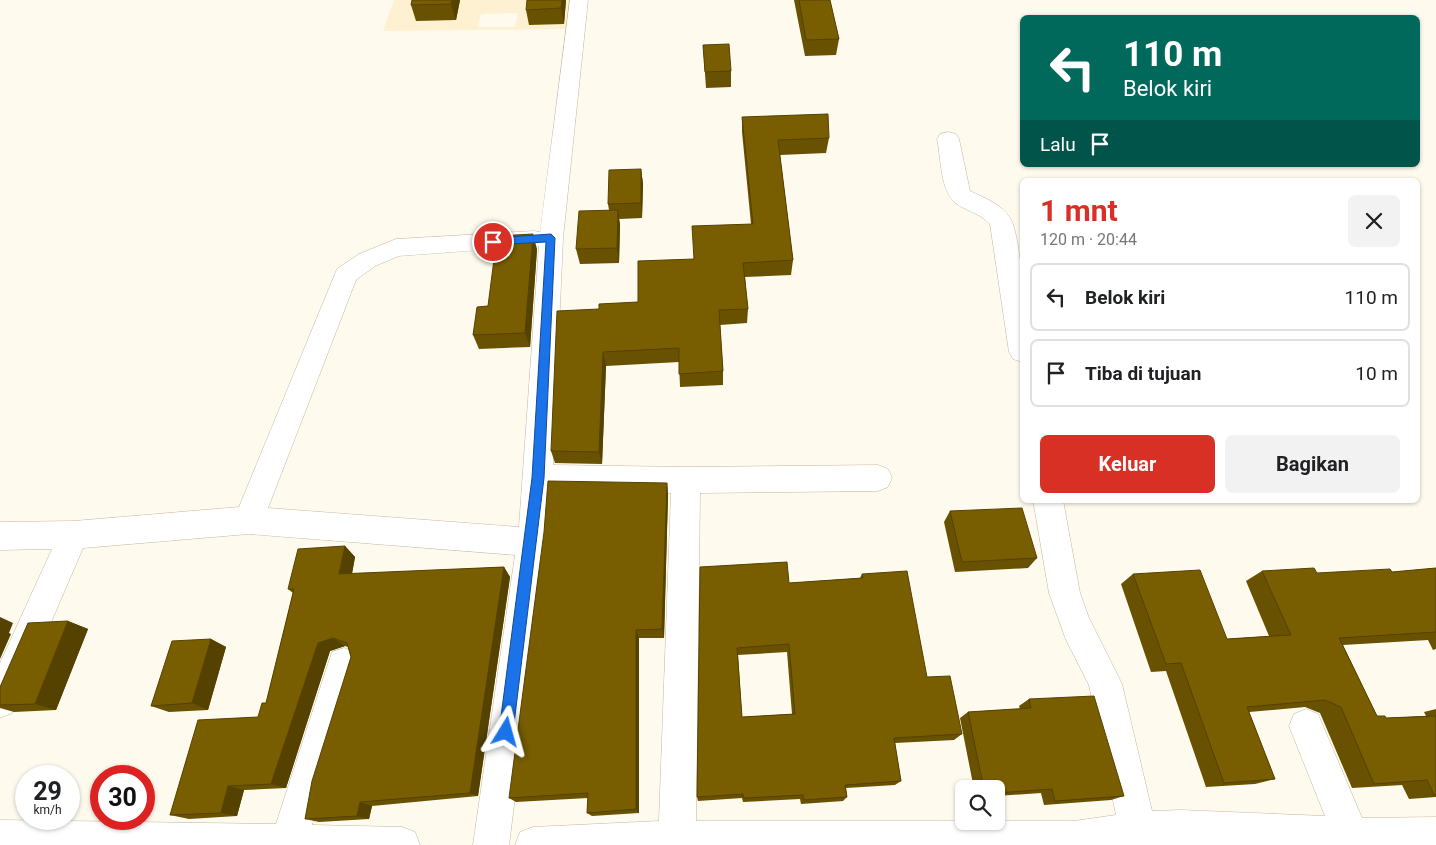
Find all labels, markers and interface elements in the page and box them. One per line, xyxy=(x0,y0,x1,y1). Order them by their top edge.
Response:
text: 110 m xyxy=(1123,34,1222,75)
icon: left xyxy=(1040,35,1105,100)
text: Belok kiri xyxy=(1123,76,1212,101)
icon: arrive xyxy=(1086,130,1114,158)
text: Lalu xyxy=(1040,133,1076,156)
text: 1 mnt xyxy=(1040,193,1118,228)
button: close xyxy=(1348,195,1400,247)
pin xyxy=(472,221,514,263)
icon: arrive xyxy=(479,228,507,256)
text: 120 m · 20:44 xyxy=(1040,230,1137,249)
icon: left xyxy=(1042,283,1070,311)
text: Belok kiri xyxy=(1085,286,1165,309)
text: 110 m xyxy=(1345,286,1398,309)
icon: arrive xyxy=(1042,359,1070,387)
text: Tiba di tujuan xyxy=(1085,362,1201,385)
text: 10 m xyxy=(1355,362,1398,385)
button: Keluar xyxy=(1040,435,1215,493)
button: Bagikan xyxy=(1225,435,1400,493)
position arrow xyxy=(479,705,531,757)
speed limit sign: 30 xyxy=(90,765,155,830)
text: 29 xyxy=(33,777,62,806)
map controls xyxy=(955,780,1005,830)
button: search xyxy=(955,780,1005,830)
text: km/h xyxy=(33,803,62,817)

